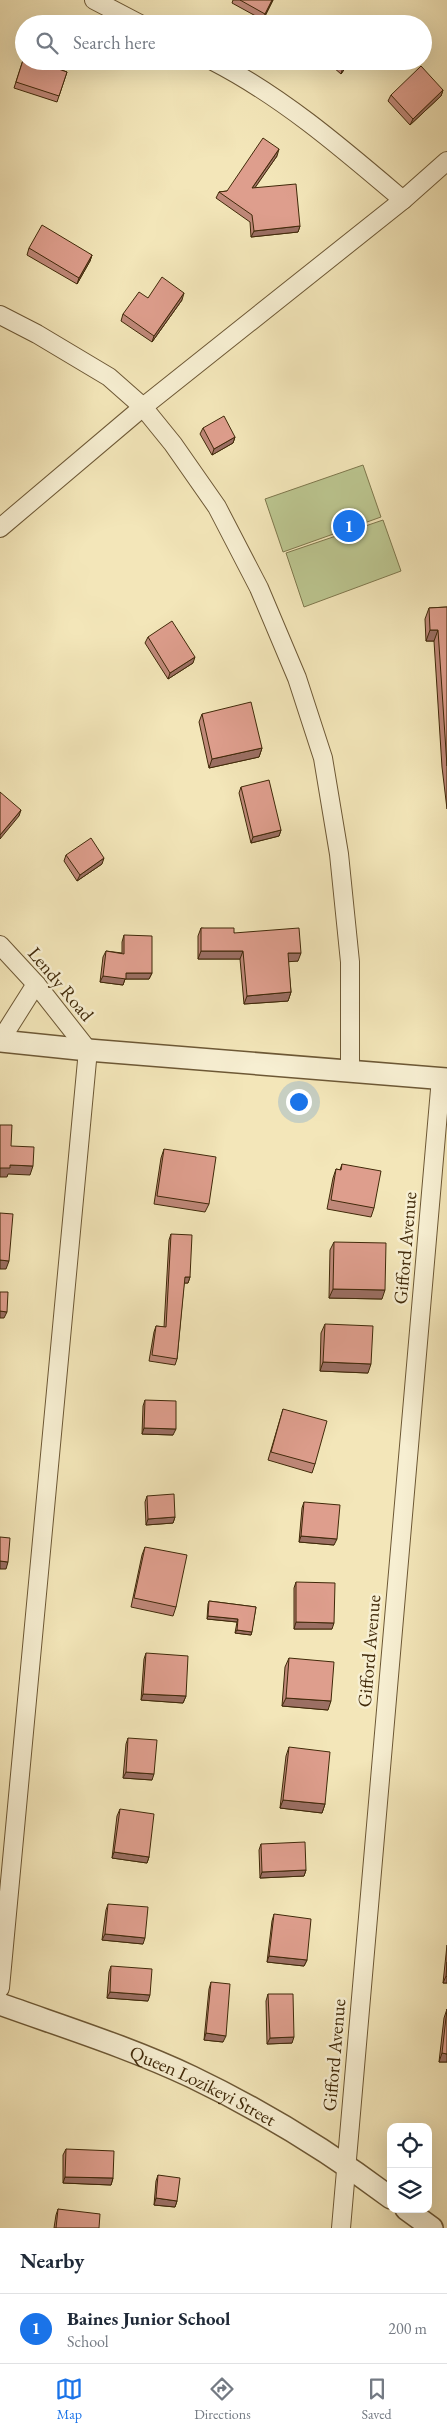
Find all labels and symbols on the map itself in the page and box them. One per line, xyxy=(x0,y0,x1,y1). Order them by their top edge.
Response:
pin: 1 xyxy=(333,507,365,545)
street label: Lendy Road xyxy=(22,941,100,1027)
your location xyxy=(286,1089,312,1115)
street label: Gifford Avenue xyxy=(388,1191,422,1305)
street label: Gifford Avenue xyxy=(352,1594,386,1708)
street label: Gifford Avenue xyxy=(317,1998,351,2112)
street label: Queen Lozikeyi Street xyxy=(126,2039,281,2132)

